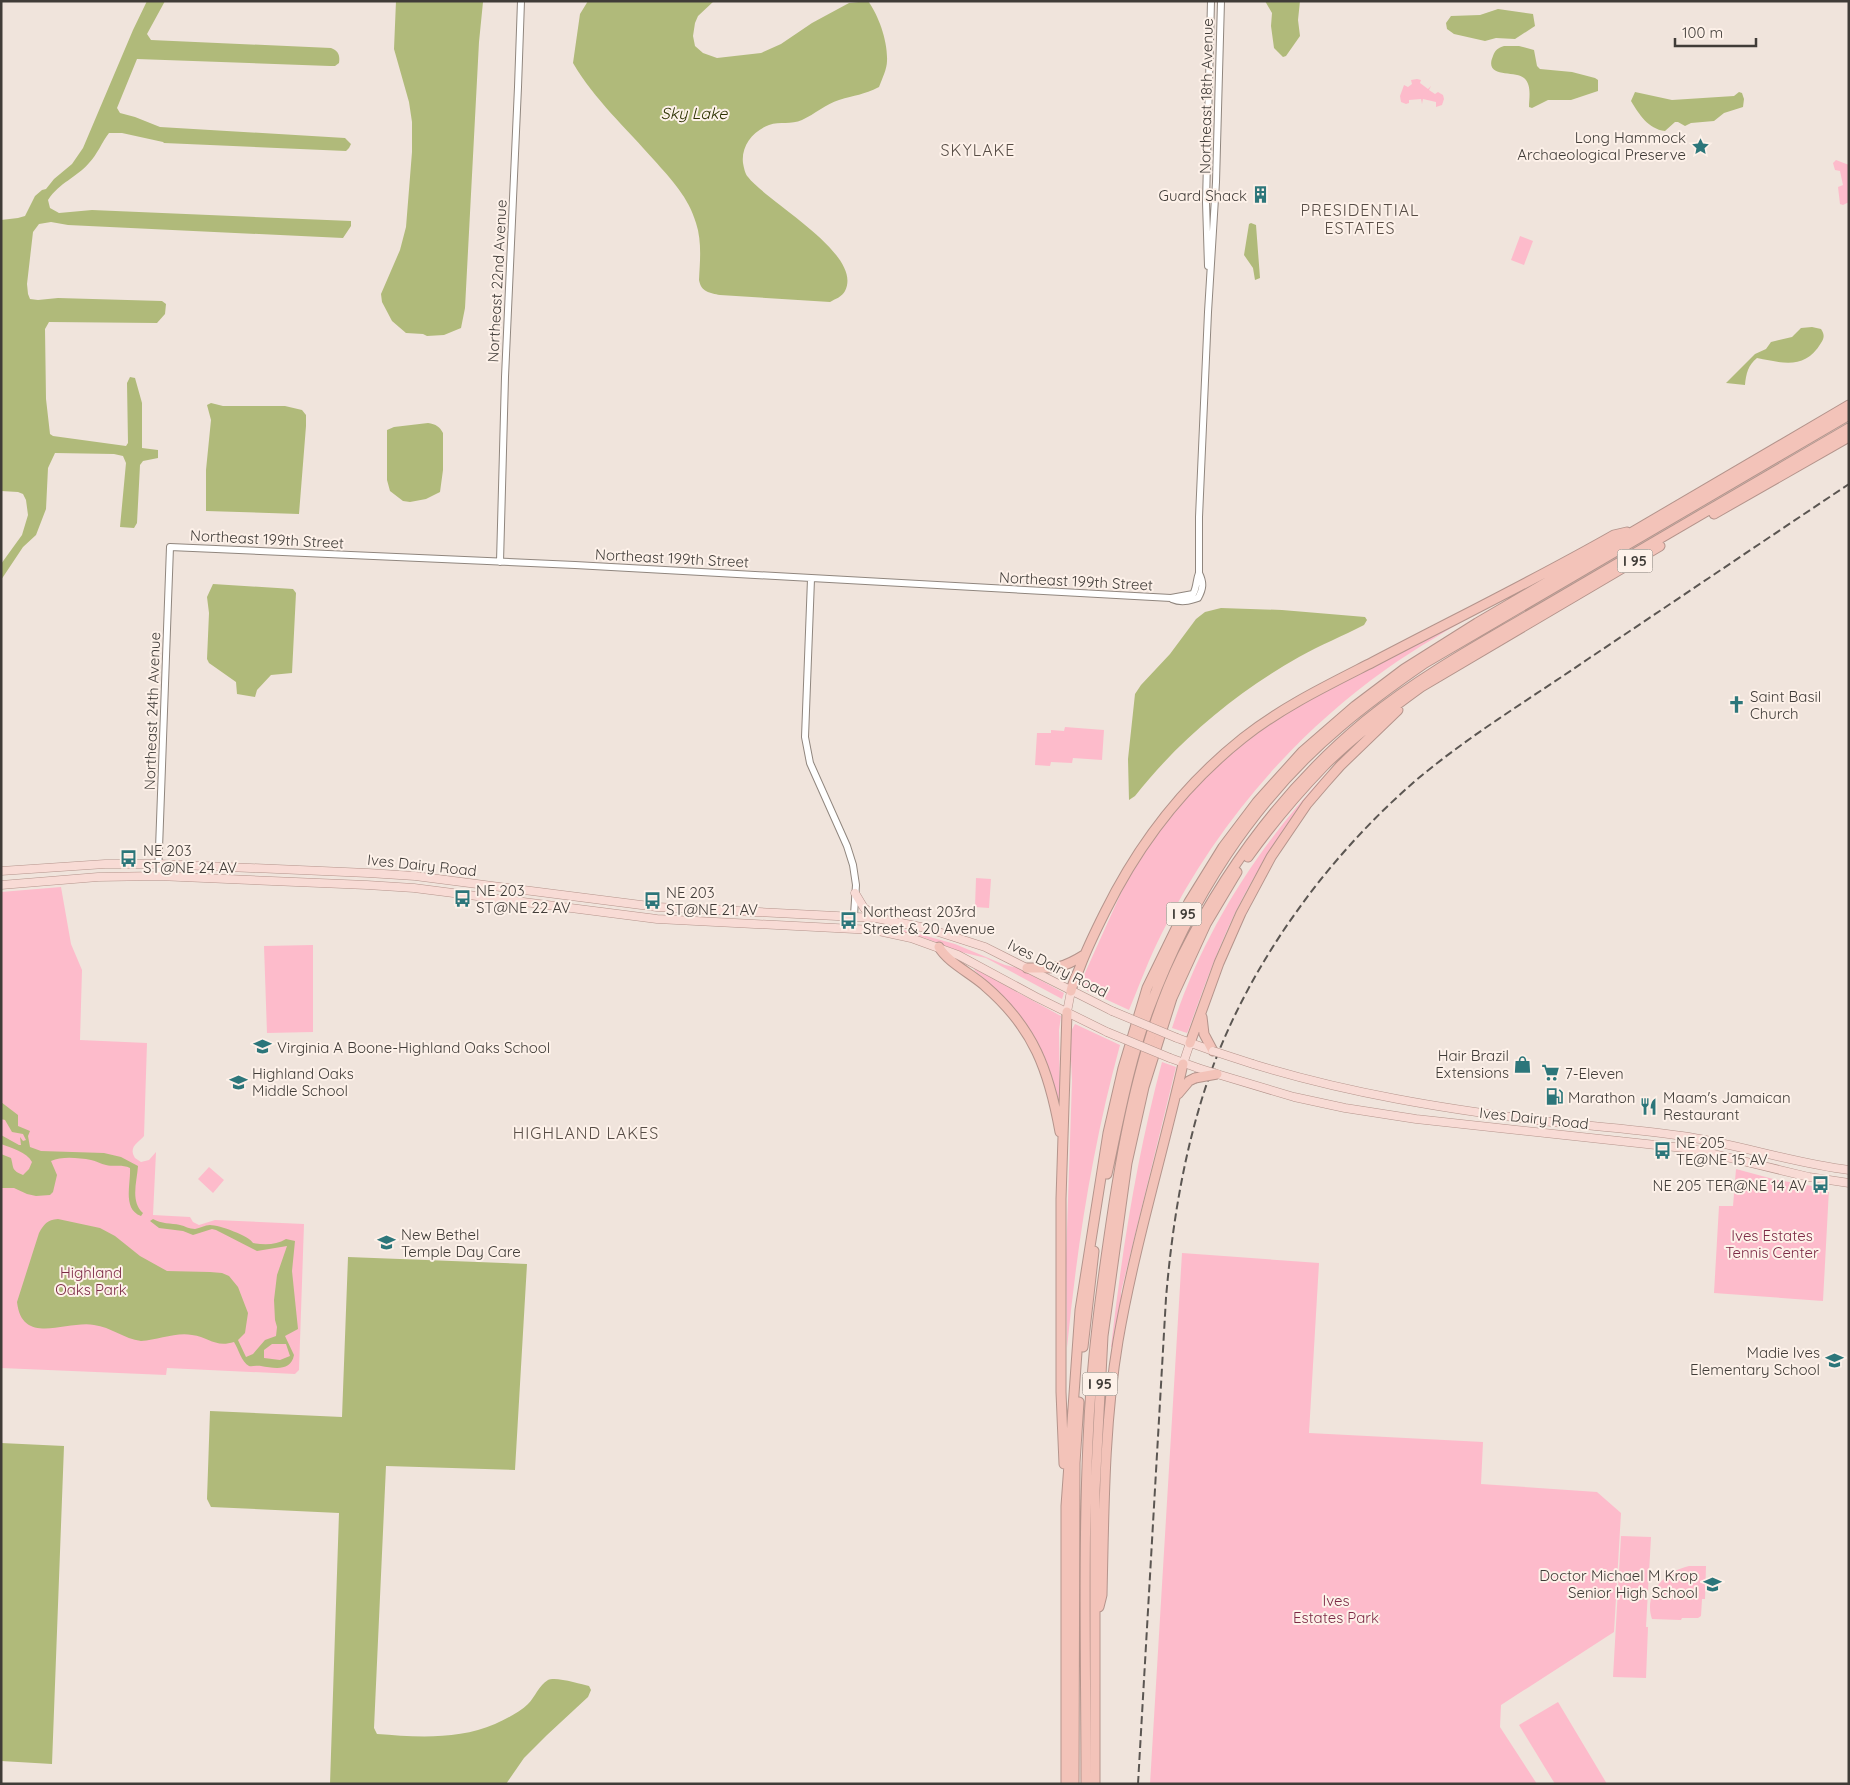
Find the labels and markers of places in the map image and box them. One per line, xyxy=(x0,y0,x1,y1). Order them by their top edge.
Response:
place label: Long Hammock Archaeological Preserve xyxy=(1517,128,1686,164)
place icon: Long Hammock Archaeological Preserve xyxy=(1690,136,1710,156)
building icon: Guard Shack xyxy=(1251,185,1271,205)
place label: Guard Shack xyxy=(1158,186,1247,205)
place label: Saint Basil Church xyxy=(1750,687,1821,723)
church icon: Saint Basil Church xyxy=(1726,695,1746,715)
place label: NE 203 ST@NE 24 AV xyxy=(143,841,237,877)
bus stop icon: NE 203 ST@NE 24 AV xyxy=(119,849,139,869)
place label: NE 203 ST@NE 22 AV xyxy=(476,881,571,917)
place label: NE 203 ST@NE 21 AV xyxy=(666,883,758,919)
bus stop icon: NE 203 ST@NE 22 AV xyxy=(452,889,472,909)
bus stop icon: NE 203 ST@NE 21 AV xyxy=(642,891,662,911)
place label: Northeast 203rd Street & 20 Avenue xyxy=(863,902,995,938)
bus stop icon: Northeast 203rd Street & 20 Avenue xyxy=(839,910,859,930)
school or university icon: Virginia A Boone-Highland Oaks School xyxy=(253,1037,273,1057)
place label: Virginia A Boone-Highland Oaks School xyxy=(277,1038,550,1057)
place label: Hair Brazil Extensions xyxy=(1435,1046,1509,1082)
shop icon: Hair Brazil Extensions xyxy=(1513,1054,1533,1074)
supermarket icon: 7-Eleven xyxy=(1541,1063,1561,1083)
place label: Highland Oaks Middle School xyxy=(252,1064,354,1100)
place label: 7-Eleven xyxy=(1565,1064,1624,1083)
school or university icon: Highland Oaks Middle School xyxy=(228,1072,248,1092)
fuel station icon: Marathon xyxy=(1544,1087,1564,1107)
place label: Marathon xyxy=(1568,1088,1636,1107)
place label: Maam's Jamaican Restaurant xyxy=(1663,1088,1791,1124)
restaurant icon: Maam's Jamaican Restaurant xyxy=(1639,1096,1659,1116)
place label: NE 205 TE@NE 15 AV xyxy=(1676,1133,1768,1169)
bus stop icon: NE 205 TE@NE 15 AV xyxy=(1652,1141,1672,1161)
bus stop icon: NE 205 TER@NE 14 AV xyxy=(1811,1175,1831,1195)
place label: NE 205 TER@NE 14 AV xyxy=(1653,1176,1807,1195)
place label: New Bethel Temple Day Care xyxy=(401,1225,521,1261)
school or university icon: New Bethel Temple Day Care xyxy=(377,1233,397,1253)
place label: Madie Ives Elementary School xyxy=(1690,1343,1820,1379)
school or university icon: Madie Ives Elementary School xyxy=(1824,1351,1844,1371)
place label: Doctor Michael M Krop Senior High School xyxy=(1539,1566,1698,1602)
school or university icon: Doctor Michael M Krop Senior High School xyxy=(1702,1574,1722,1594)

